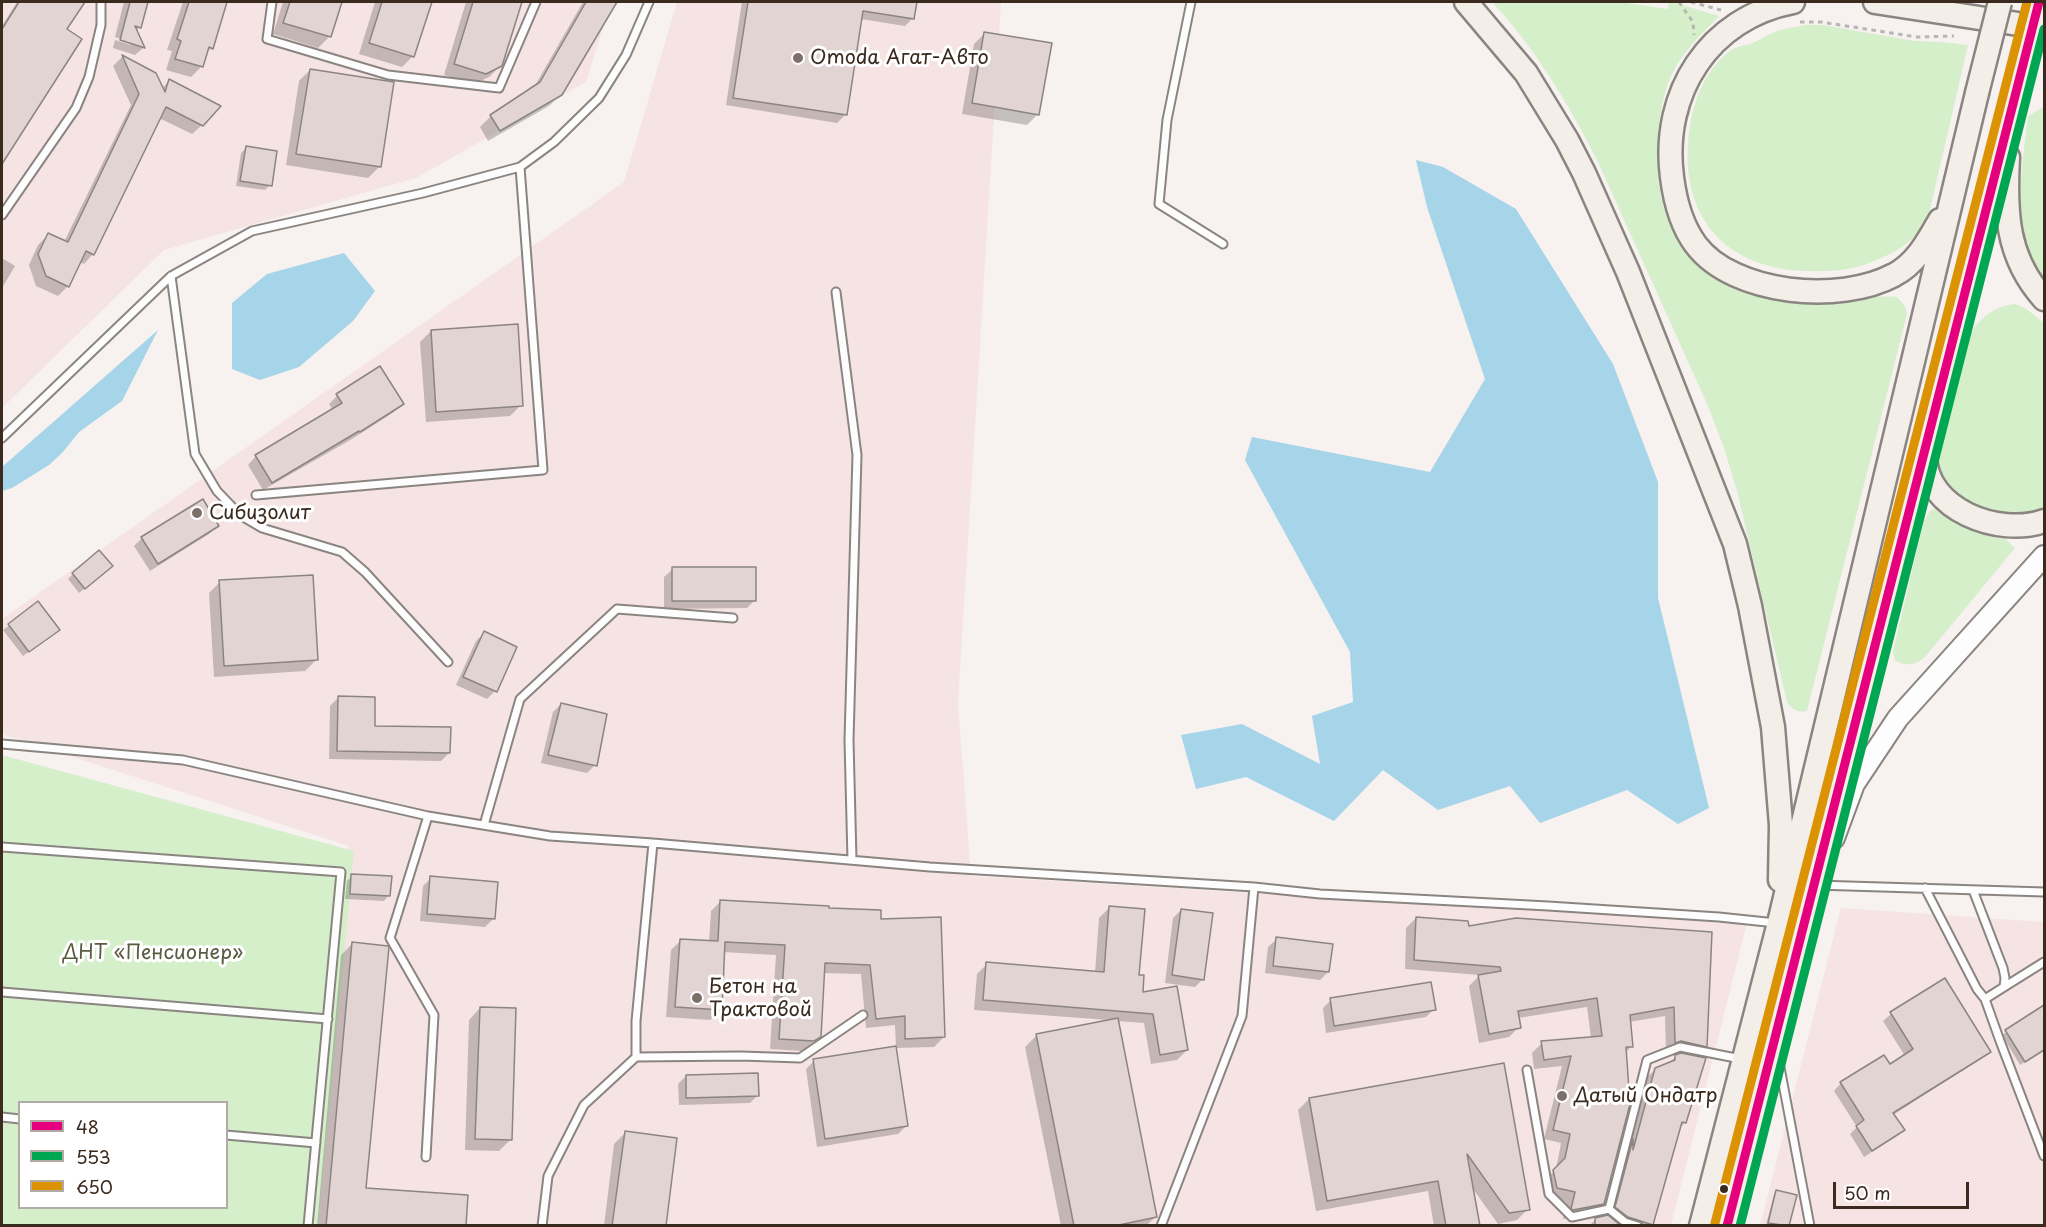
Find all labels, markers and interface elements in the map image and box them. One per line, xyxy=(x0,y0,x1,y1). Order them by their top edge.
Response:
place label: Omoda Агат-Авто xyxy=(810,46,989,70)
marker: Omoda Агат-Авто xyxy=(791,51,805,65)
place label: Сибизолит xyxy=(209,501,311,525)
marker: Сибизолит xyxy=(190,506,204,520)
park label: ДНТ «Пенсионер» xyxy=(63,941,243,965)
place label: Бетон на Трактовой xyxy=(709,975,812,1022)
marker: Бетон на Трактовой xyxy=(690,991,704,1005)
place label: Датый Ондатр xyxy=(1574,1084,1717,1108)
marker: Датый Ондатр xyxy=(1555,1089,1569,1103)
legend xyxy=(18,1101,228,1209)
text: 48 xyxy=(76,1113,99,1140)
text: 553 xyxy=(76,1143,111,1170)
scale bar xyxy=(1836,1170,1972,1208)
text: 650 xyxy=(76,1173,113,1200)
text: 50 m xyxy=(1844,1179,1891,1206)
unlabelled marker xyxy=(1718,1183,1730,1195)

